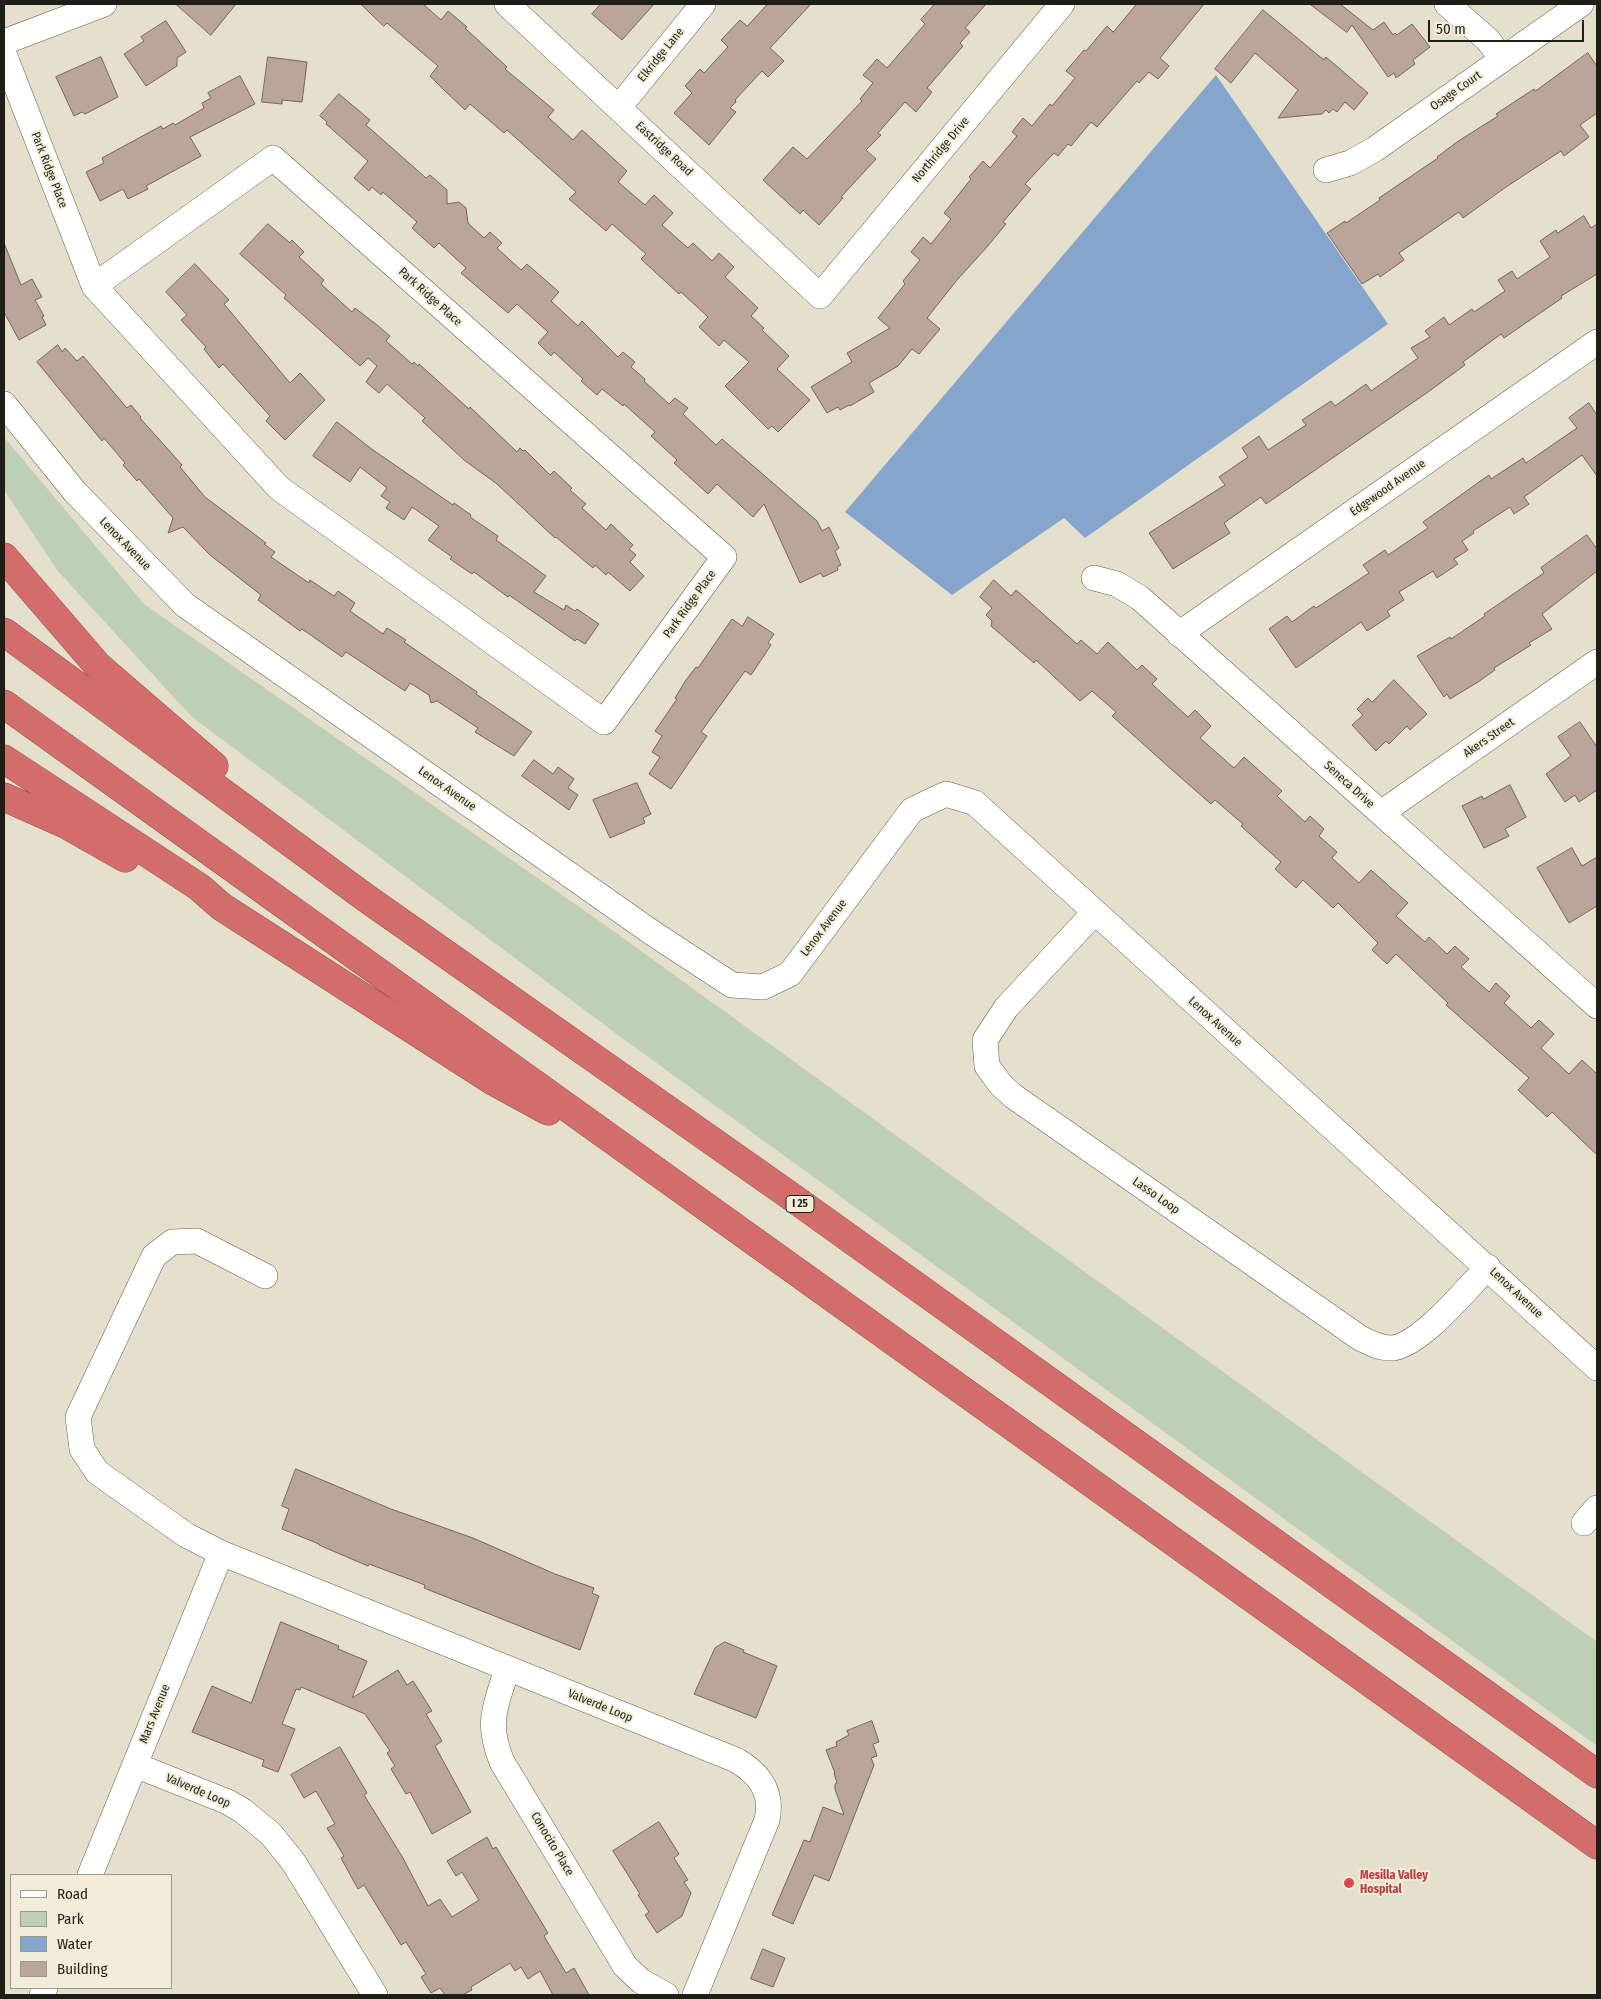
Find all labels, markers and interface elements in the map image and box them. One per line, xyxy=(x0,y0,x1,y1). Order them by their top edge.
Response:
scale bar xyxy=(1431,10,1587,42)
text: 50 m xyxy=(1436,20,1466,38)
street label: Elkridge Lane xyxy=(635,25,687,85)
street label: Osage Court xyxy=(1428,68,1484,114)
street label: Northridge Drive xyxy=(909,114,973,186)
street label: Eastridge Road xyxy=(632,119,696,179)
street label: Park Ridge Place xyxy=(28,130,70,210)
street label: Park Ridge Place xyxy=(395,265,465,329)
street label: Edgewood Avenue xyxy=(1347,457,1429,519)
street label: Lenox Avenue xyxy=(96,515,154,573)
street label: Park Ridge Place xyxy=(661,567,719,641)
street label: Akers Street xyxy=(1461,715,1517,761)
street label: Seneca Drive xyxy=(1321,758,1377,812)
street label: Lenox Avenue xyxy=(415,764,479,814)
street label: Lenox Avenue xyxy=(798,897,850,959)
street label: Lenox Avenue xyxy=(1185,994,1245,1050)
street label: Lasso Loop xyxy=(1130,1175,1182,1217)
road number: I 25 xyxy=(786,1196,814,1212)
street label: Lenox Avenue xyxy=(1486,1265,1546,1321)
street label: Mars Avenue xyxy=(137,1682,173,1746)
street label: Valverde Loop xyxy=(565,1686,635,1726)
street label: Valverde Loop xyxy=(164,1771,232,1811)
street label: Conocito Place xyxy=(527,1810,577,1878)
place label: Mesilla Valley Hospital xyxy=(1360,1869,1428,1897)
legend xyxy=(10,1874,172,1989)
marker: Mesilla Valley Hospital xyxy=(1342,1876,1356,1890)
text: Road xyxy=(57,1885,88,1903)
text: Park xyxy=(57,1910,84,1928)
text: Water xyxy=(57,1935,92,1953)
text: Building xyxy=(57,1960,108,1978)

